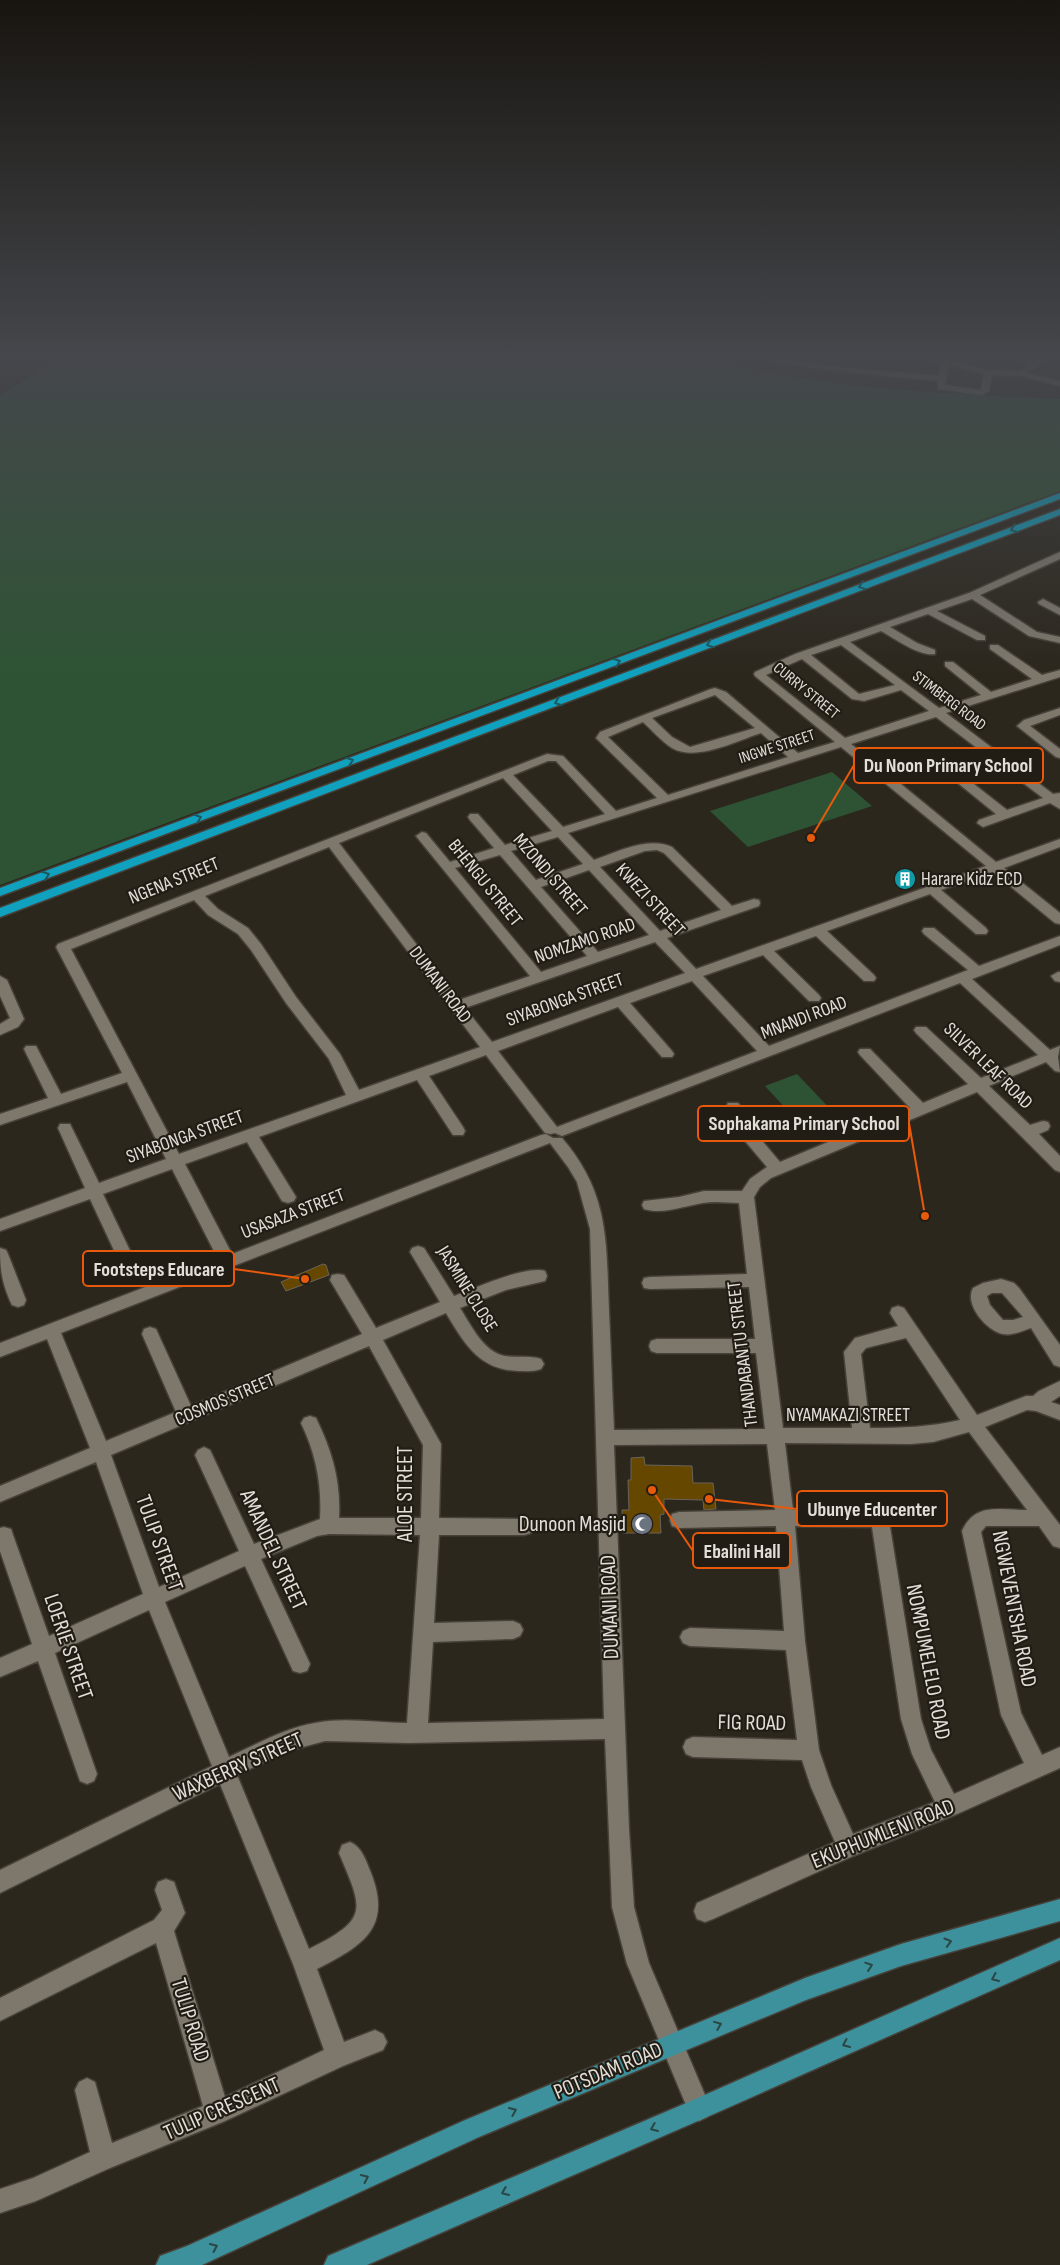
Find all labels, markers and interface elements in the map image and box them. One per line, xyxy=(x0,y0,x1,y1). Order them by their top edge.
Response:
one-way arrow xyxy=(1011,523,1019,533)
one-way arrow xyxy=(858,580,867,590)
one-way arrow xyxy=(707,638,715,648)
one-way arrow xyxy=(612,658,621,668)
street label: CURRY STREET xyxy=(769,659,843,724)
street label: STIMBERG ROAD xyxy=(908,667,990,735)
one-way arrow xyxy=(555,696,563,706)
street label: INGWE STREET xyxy=(736,726,818,768)
callout: Du Noon Primary School xyxy=(854,748,1043,783)
text: Du Noon Primary School xyxy=(864,754,1032,778)
one-way arrow xyxy=(345,757,354,768)
one-way arrow xyxy=(193,814,202,824)
street label: MZONDI STREET xyxy=(508,829,592,921)
street label: BHENGU STREET xyxy=(443,835,527,931)
street label: NGENA STREET xyxy=(125,852,223,910)
street label: KWEZI STREET xyxy=(610,859,690,942)
building icon: Harare Kidz ECD xyxy=(893,867,917,891)
place label: Harare Kidz ECD xyxy=(921,868,1022,891)
one-way arrow xyxy=(41,871,49,881)
street label: NOMZAMO ROAD xyxy=(531,913,639,969)
street label: DUMANI ROAD xyxy=(404,942,476,1028)
street label: SIYABONGA STREET xyxy=(503,968,627,1032)
street label: MNANDI ROAD xyxy=(758,991,850,1045)
street label: SILVER LEAF ROAD xyxy=(939,1018,1037,1114)
street label: SIYABONGA STREET xyxy=(123,1105,247,1169)
callout: Sophakama Primary School xyxy=(698,1106,909,1141)
text: Sophakama Primary School xyxy=(709,1112,899,1136)
street label: USASAZA STREET xyxy=(238,1184,348,1244)
street label: JASMINE CLOSE xyxy=(431,1241,502,1336)
callout: Footsteps Educare xyxy=(83,1251,234,1286)
text: Footsteps Educare xyxy=(93,1258,225,1282)
street label: THANDABANTU STREET xyxy=(723,1280,763,1428)
street label: COSMOS STREET xyxy=(172,1369,279,1431)
street label: NYAMAKAZI STREET xyxy=(786,1404,910,1427)
street label: ALOE STREET xyxy=(392,1446,419,1543)
street label: AMANDEL STREET xyxy=(233,1484,313,1615)
street label: TULIP STREET xyxy=(129,1491,189,1595)
callout: Ubunye Educenter xyxy=(797,1491,947,1526)
text: Ubunye Educenter xyxy=(807,1498,937,1522)
place label: Dunoon Masjid xyxy=(519,1511,626,1538)
mosque icon: Dunoon Masjid xyxy=(630,1512,654,1536)
street label: NGWEVENTSHA ROAD xyxy=(986,1528,1042,1690)
callout: Ebalini Hall xyxy=(693,1533,790,1568)
text: Ebalini Hall xyxy=(704,1540,780,1564)
street label: DUMANI ROAD xyxy=(595,1554,625,1660)
street label: NOMPUMELELO ROAD xyxy=(900,1582,956,1742)
street label: LOERIE STREET xyxy=(37,1590,99,1704)
street label: FIG ROAD xyxy=(717,1709,787,1737)
street label: WAXBERRY STREET xyxy=(169,1726,307,1808)
street label: EKUPHUMLENI ROAD xyxy=(808,1793,958,1875)
one-way arrow xyxy=(944,1937,953,1948)
one-way arrow xyxy=(865,1962,873,1972)
one-way arrow xyxy=(991,1972,1000,1983)
street label: TULIP ROAD xyxy=(164,1975,216,2065)
one-way arrow xyxy=(713,2020,722,2031)
street label: POTSDAM ROAD xyxy=(550,2036,666,2106)
one-way arrow xyxy=(842,2037,851,2048)
street label: TULIP CRESCENT xyxy=(160,2071,284,2147)
one-way arrow xyxy=(508,2107,517,2118)
one-way arrow xyxy=(650,2121,659,2132)
one-way arrow xyxy=(360,2173,369,2184)
one-way arrow xyxy=(501,2186,510,2197)
one-way arrow xyxy=(209,2242,218,2253)

